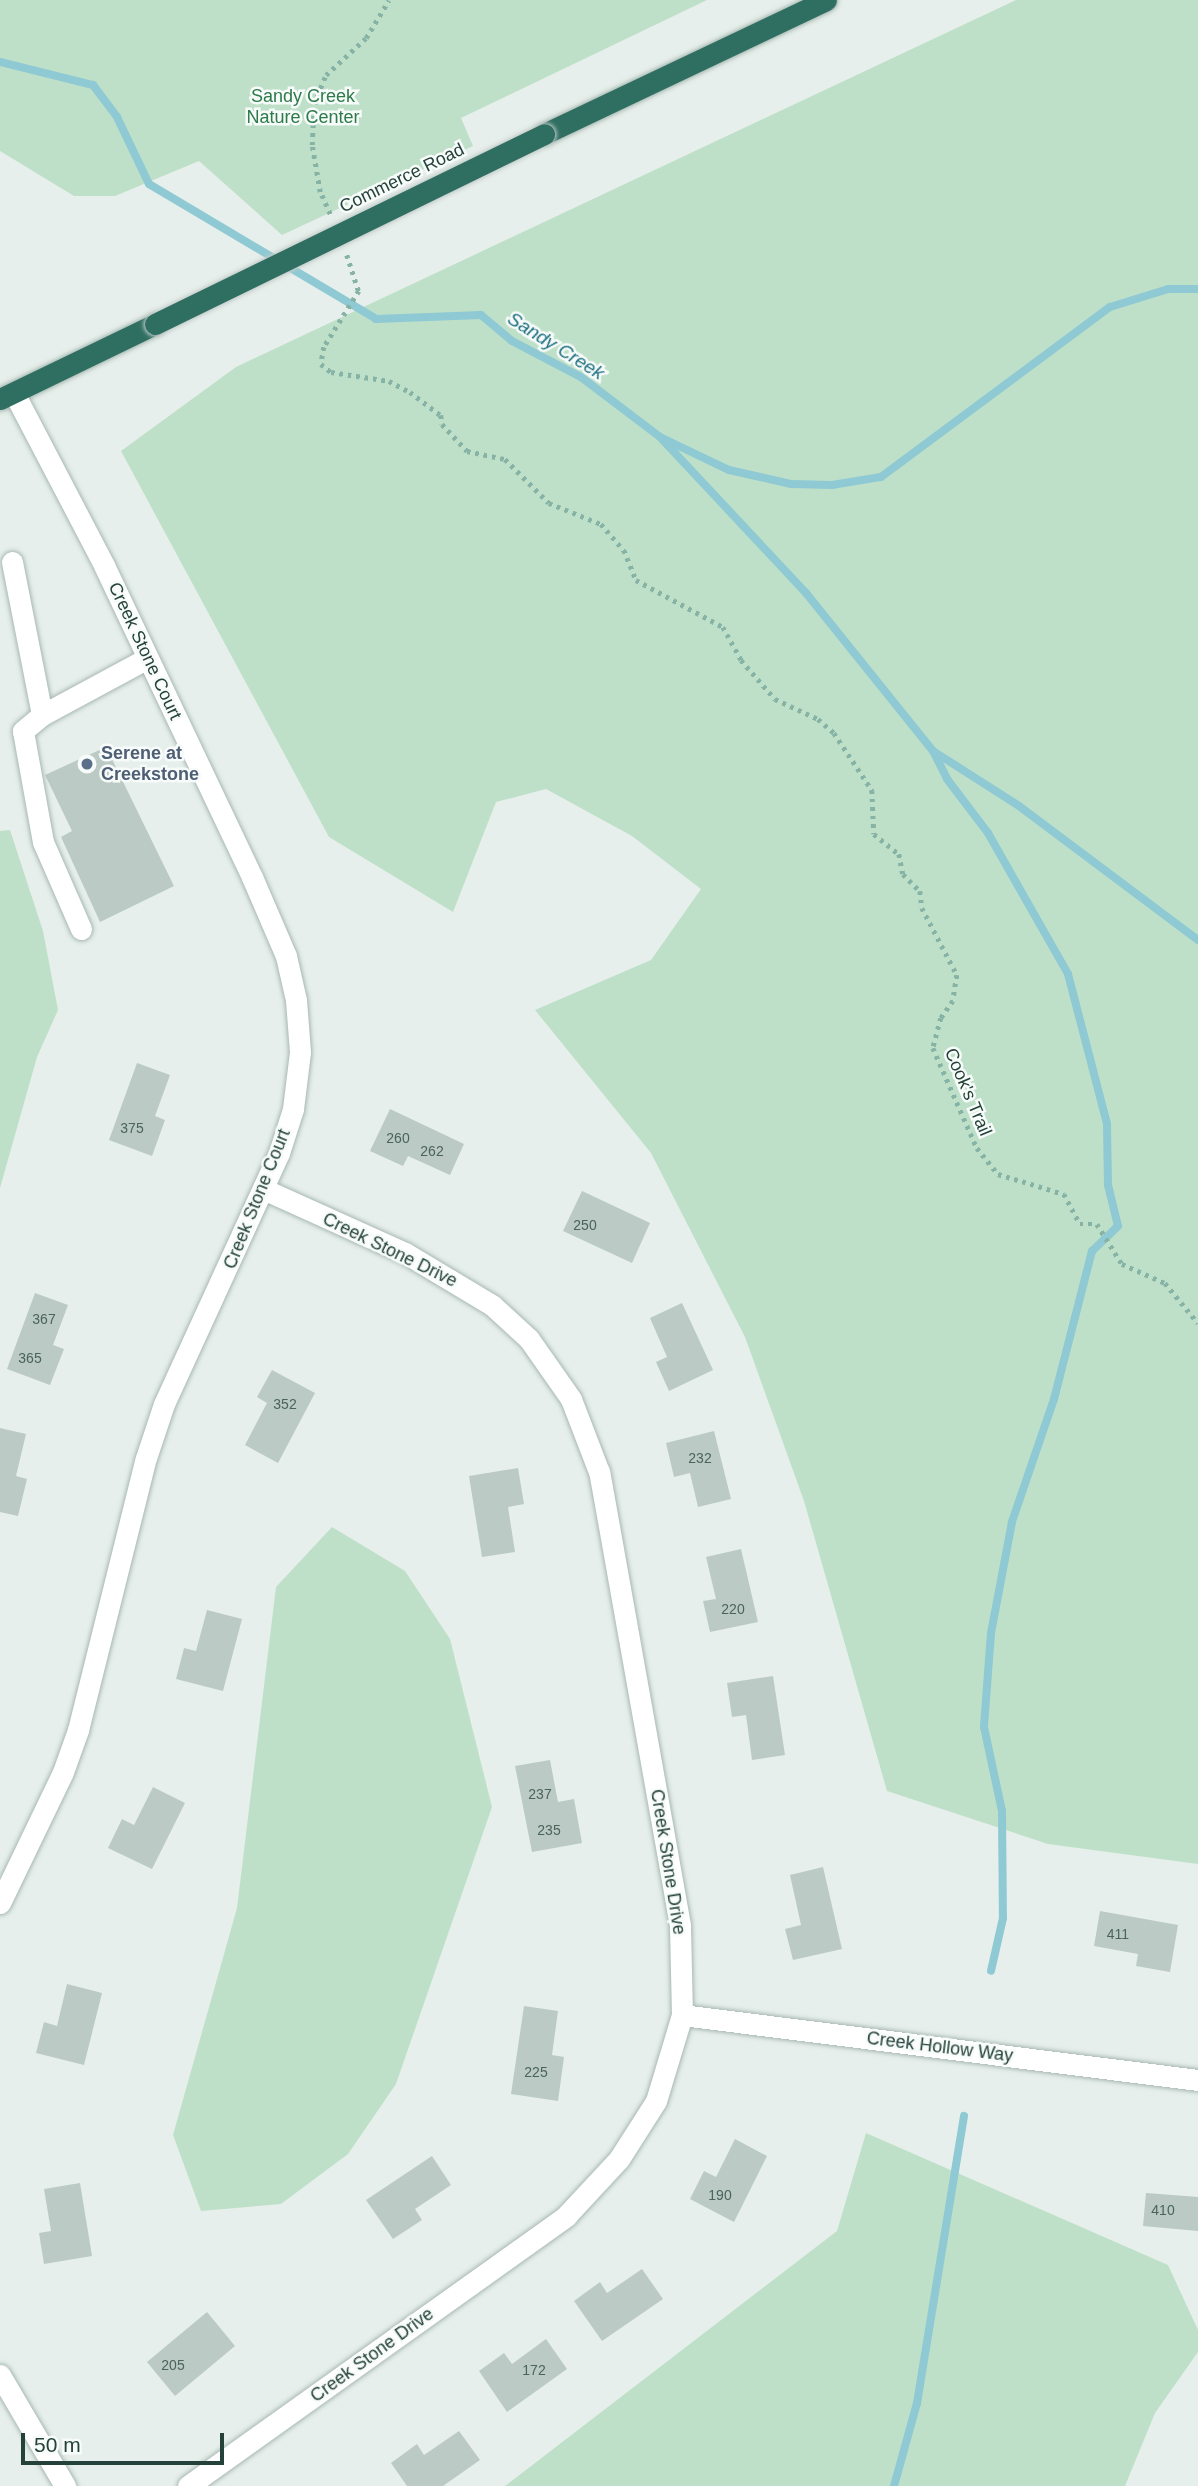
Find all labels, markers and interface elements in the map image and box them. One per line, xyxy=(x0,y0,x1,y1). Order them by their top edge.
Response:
park label: Sandy Creek Nature Center xyxy=(246,86,360,128)
street label: Commerce Road xyxy=(336,138,468,218)
water label: Sandy Creek xyxy=(503,307,609,385)
street label: Creek Stone Court xyxy=(104,579,186,723)
place label: Serene at Creekstone xyxy=(101,743,199,786)
marker: Serene at Creekstone xyxy=(79,756,95,772)
street label: Cook's Trail xyxy=(940,1045,996,1139)
house number: 375 xyxy=(120,1120,144,1136)
street label: Creek Stone Court xyxy=(219,1126,295,1272)
house number: 260 xyxy=(386,1130,410,1146)
house number: 262 xyxy=(420,1143,444,1159)
street label: Creek Stone Drive xyxy=(319,1208,461,1292)
house number: 250 xyxy=(573,1217,597,1233)
house number: 367 xyxy=(32,1311,56,1327)
house number: 365 xyxy=(18,1350,42,1366)
house number: 352 xyxy=(273,1396,297,1412)
house number: 232 xyxy=(688,1450,712,1466)
house number: 220 xyxy=(721,1601,745,1617)
house number: 237 xyxy=(528,1786,552,1802)
street label: Creek Stone Drive xyxy=(646,1788,690,1936)
house number: 235 xyxy=(537,1822,561,1838)
house number: 411 xyxy=(1107,1926,1129,1942)
street label: Creek Hollow Way xyxy=(866,2027,1014,2067)
house number: 225 xyxy=(524,2064,548,2080)
house number: 190 xyxy=(708,2187,732,2203)
house number: 410 xyxy=(1151,2202,1175,2218)
street label: Creek Stone Drive xyxy=(306,2303,438,2407)
house number: 205 xyxy=(161,2357,185,2373)
house number: 172 xyxy=(522,2362,546,2378)
scale bar xyxy=(24,2420,228,2464)
text: 50 m xyxy=(34,2433,81,2456)

